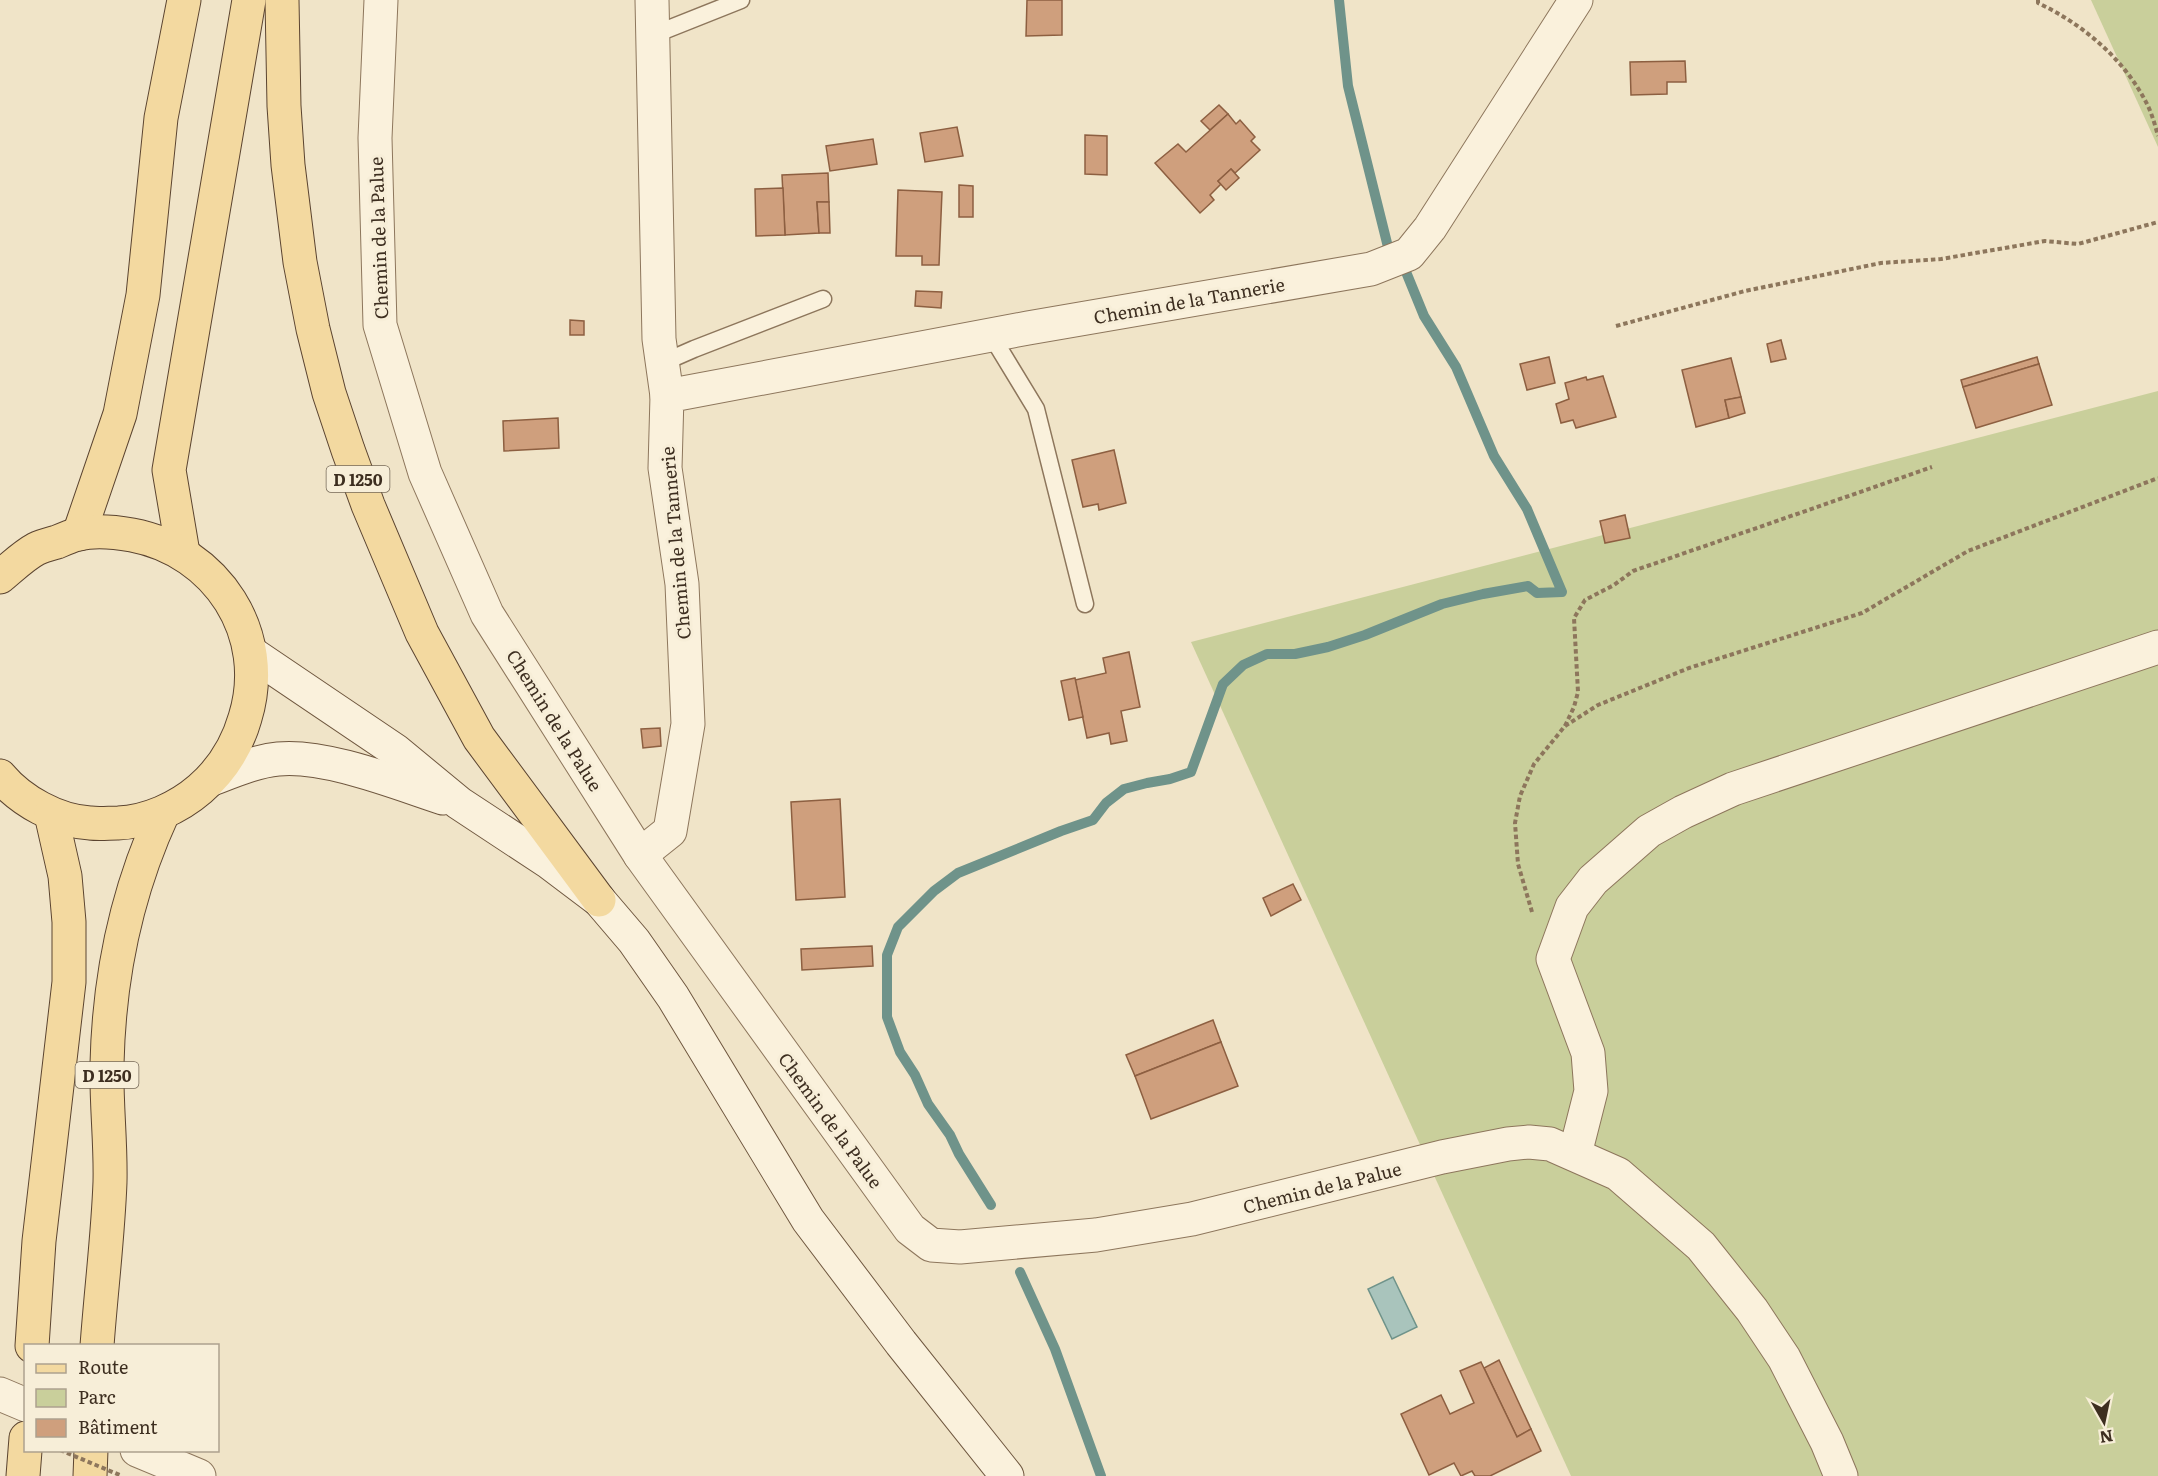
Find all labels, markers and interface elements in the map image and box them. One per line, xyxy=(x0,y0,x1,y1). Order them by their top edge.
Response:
street label: Chemin de la Palue xyxy=(362,156,394,320)
street label: Chemin de la Tannerie xyxy=(1091,270,1287,330)
street label: Chemin de la Tannerie xyxy=(653,445,697,641)
road number: D 1250 xyxy=(326,466,389,492)
street label: Chemin de la Palue xyxy=(500,644,610,796)
street label: Chemin de la Palue xyxy=(772,1046,890,1194)
road number: D 1250 xyxy=(76,1062,138,1088)
street label: Chemin de la Palue xyxy=(1240,1154,1404,1220)
legend xyxy=(24,1344,219,1452)
text: Route xyxy=(78,1353,128,1380)
text: Parc xyxy=(78,1383,116,1410)
north arrow xyxy=(2074,1392,2134,1452)
text: Bâtiment xyxy=(78,1413,158,1440)
text: N xyxy=(2098,1425,2115,1451)

